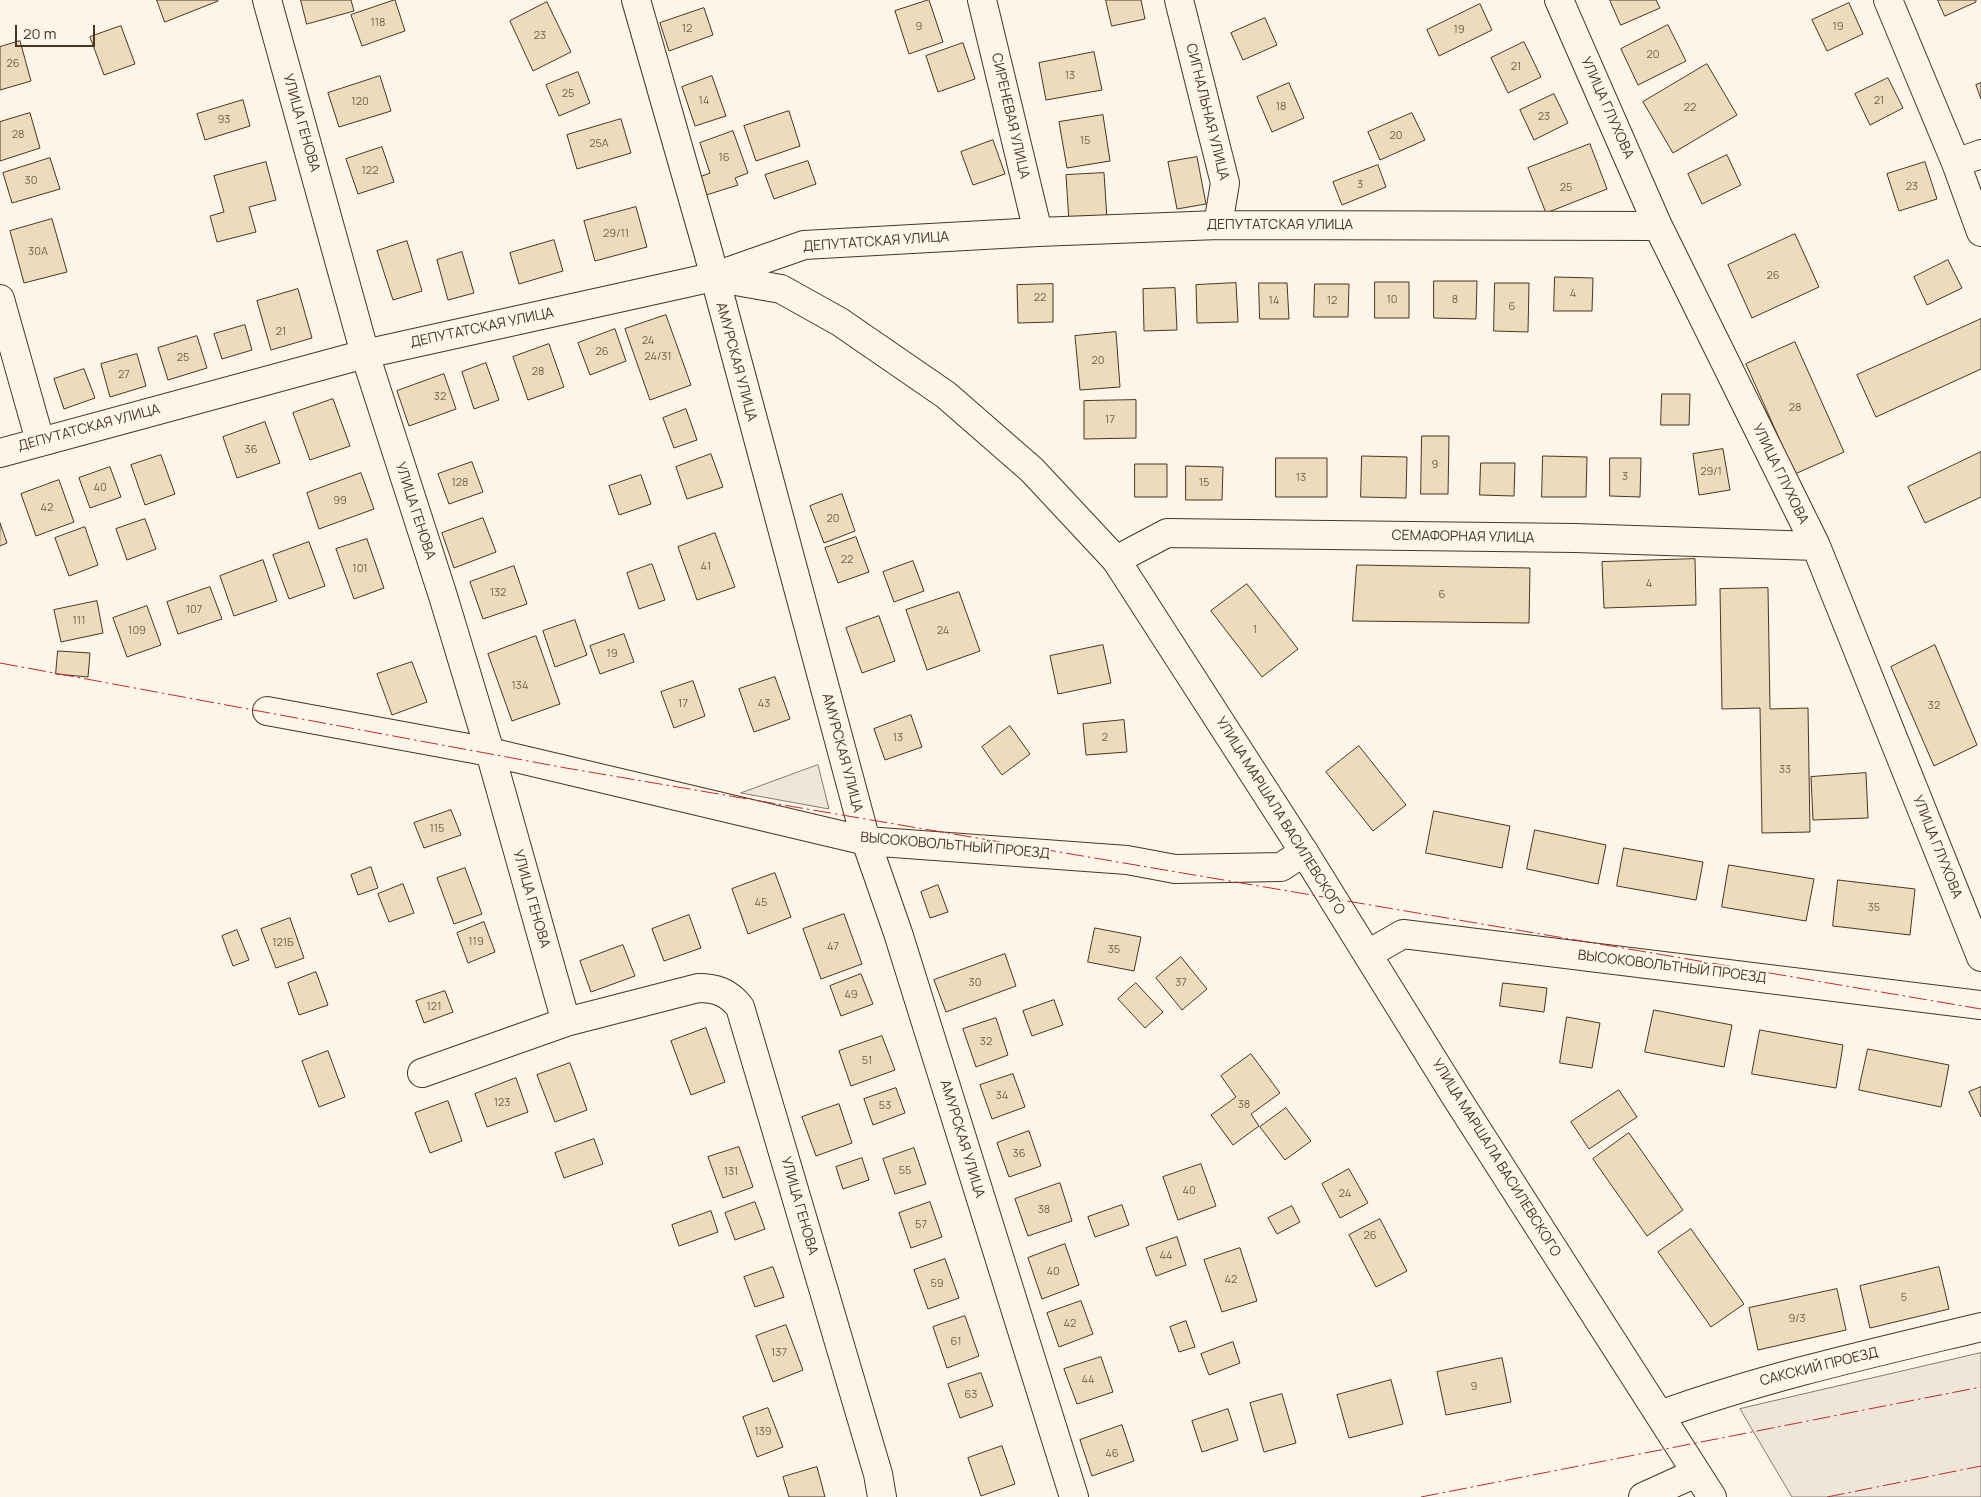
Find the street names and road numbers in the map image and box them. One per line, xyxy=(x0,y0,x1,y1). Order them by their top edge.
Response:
street label: СИГНАЛЬНАЯ УЛИЦА xyxy=(1182,42,1232,182)
street label: СИРЕНЕВАЯ УЛИЦА xyxy=(987,51,1033,181)
street label: УЛИЦА ГЛУХОВА xyxy=(1577,54,1637,162)
street label: УЛИЦА ГЕНОВА xyxy=(279,72,323,174)
street label: ДЕПУТАТСКАЯ УЛИЦА xyxy=(1207,217,1353,233)
street label: ДЕПУТАТСКАЯ УЛИЦА xyxy=(802,229,950,255)
street label: АМУРСКАЯ УЛИЦА xyxy=(712,301,760,423)
street label: ДЕПУТАТСКАЯ УЛИЦА xyxy=(409,305,555,351)
street label: ДЕПУТАТСКАЯ УЛИЦА xyxy=(16,401,162,455)
street label: УЛИЦА ГЛУХОВА xyxy=(1748,421,1812,527)
street label: УЛИЦА ГЕНОВА xyxy=(391,460,439,562)
street label: СЕМАФОРНАЯ УЛИЦА xyxy=(1391,527,1535,547)
street label: АМУРСКАЯ УЛИЦА xyxy=(818,692,866,814)
street label: УЛИЦА МАРШАЛА ВАСИЛЕВСКОГО xyxy=(1212,714,1348,918)
street label: УЛИЦА ГЛУХОВА xyxy=(1909,793,1965,901)
street label: ВЫСОКОВОЛЬТНЫЙ ПРОЕЗД xyxy=(860,829,1050,863)
street label: УЛИЦА ГЕНОВА xyxy=(509,848,553,950)
street label: ВЫСОКОВОЛЬТНЫЙ ПРОЕЗД xyxy=(1577,947,1767,987)
street label: УЛИЦА МАРШАЛА ВАСИЛЕВСКОГО xyxy=(1428,1056,1564,1260)
street label: АМУРСКАЯ УЛИЦА xyxy=(936,1078,988,1200)
street label: УЛИЦА ГЕНОВА xyxy=(777,1155,821,1257)
street label: САКСКИЙ ПРОЕЗД xyxy=(1758,1344,1880,1390)

